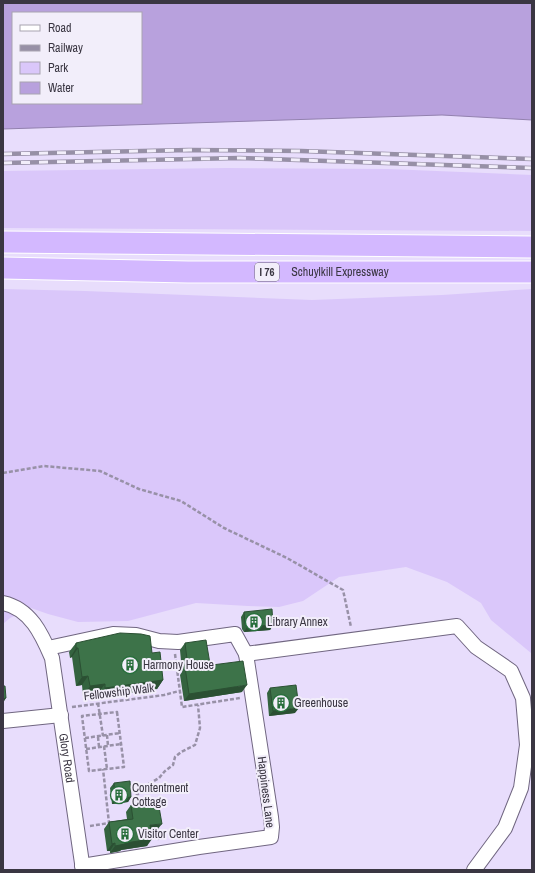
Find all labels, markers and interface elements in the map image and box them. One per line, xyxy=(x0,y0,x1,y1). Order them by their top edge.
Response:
legend xyxy=(12,12,142,104)
text: Road xyxy=(48,20,72,36)
text: Railway xyxy=(48,40,83,56)
text: Park xyxy=(48,60,68,76)
text: Water xyxy=(48,80,75,96)
road number: I 76 xyxy=(255,263,279,281)
street label: Schuylkill Expressway xyxy=(291,264,389,280)
building icon: Library Annex xyxy=(244,612,264,632)
place label: Library Annex xyxy=(267,614,328,630)
building icon: Harmony House xyxy=(120,655,140,675)
place label: Harmony House xyxy=(143,657,214,673)
street label: Fellowship Walk xyxy=(83,680,155,704)
building icon: Greenhouse xyxy=(271,693,291,713)
place label: Greenhouse xyxy=(294,695,348,711)
street label: Glory Road xyxy=(55,732,78,784)
street label: Happiness Lane xyxy=(254,755,278,829)
place label: Contentment Cottage xyxy=(132,780,189,810)
building icon: Contentment Cottage xyxy=(109,785,129,805)
building icon: Visitor Center xyxy=(115,824,135,844)
place label: Visitor Center xyxy=(138,826,199,842)

